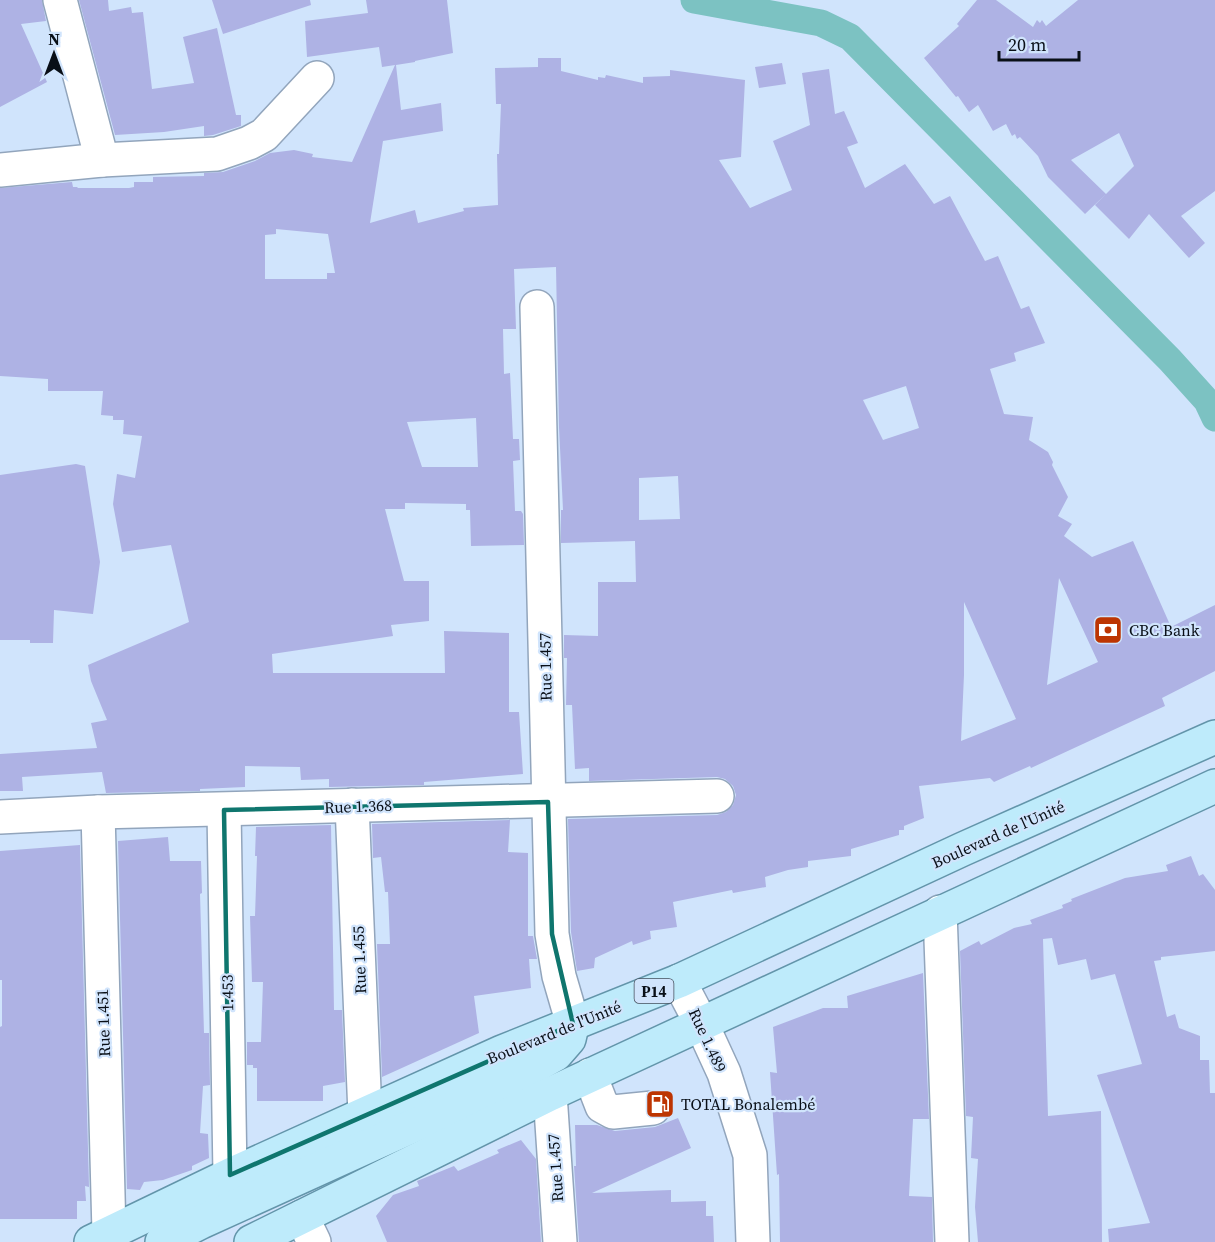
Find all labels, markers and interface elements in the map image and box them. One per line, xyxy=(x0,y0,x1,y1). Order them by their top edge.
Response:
north arrow xyxy=(24,24,84,84)
scale bar xyxy=(999,24,1078,62)
text: N xyxy=(48,28,60,50)
text: 20 m xyxy=(1008,32,1046,57)
bank icon: CBC Bank xyxy=(1092,614,1124,646)
place label: CBC Bank xyxy=(1129,619,1200,641)
street label: Rue 1.457 xyxy=(533,633,557,701)
street label: Rue 1.368 xyxy=(324,794,392,818)
street label: Boulevard de l'Unité xyxy=(928,795,1068,873)
street label: Rue 1.455 xyxy=(347,926,371,994)
street label: 1.453 xyxy=(216,974,238,1012)
road number: P14 xyxy=(634,979,674,1003)
street label: Rue 1.451 xyxy=(91,989,115,1057)
street label: Boulevard de l'Unité xyxy=(483,995,625,1069)
street label: Rue 1.489 xyxy=(684,1004,732,1076)
fuel station icon: TOTAL Bonalembé xyxy=(644,1088,676,1120)
place label: TOTAL Bonalembé xyxy=(681,1093,815,1115)
street label: Rue 1.457 xyxy=(542,1133,568,1203)

